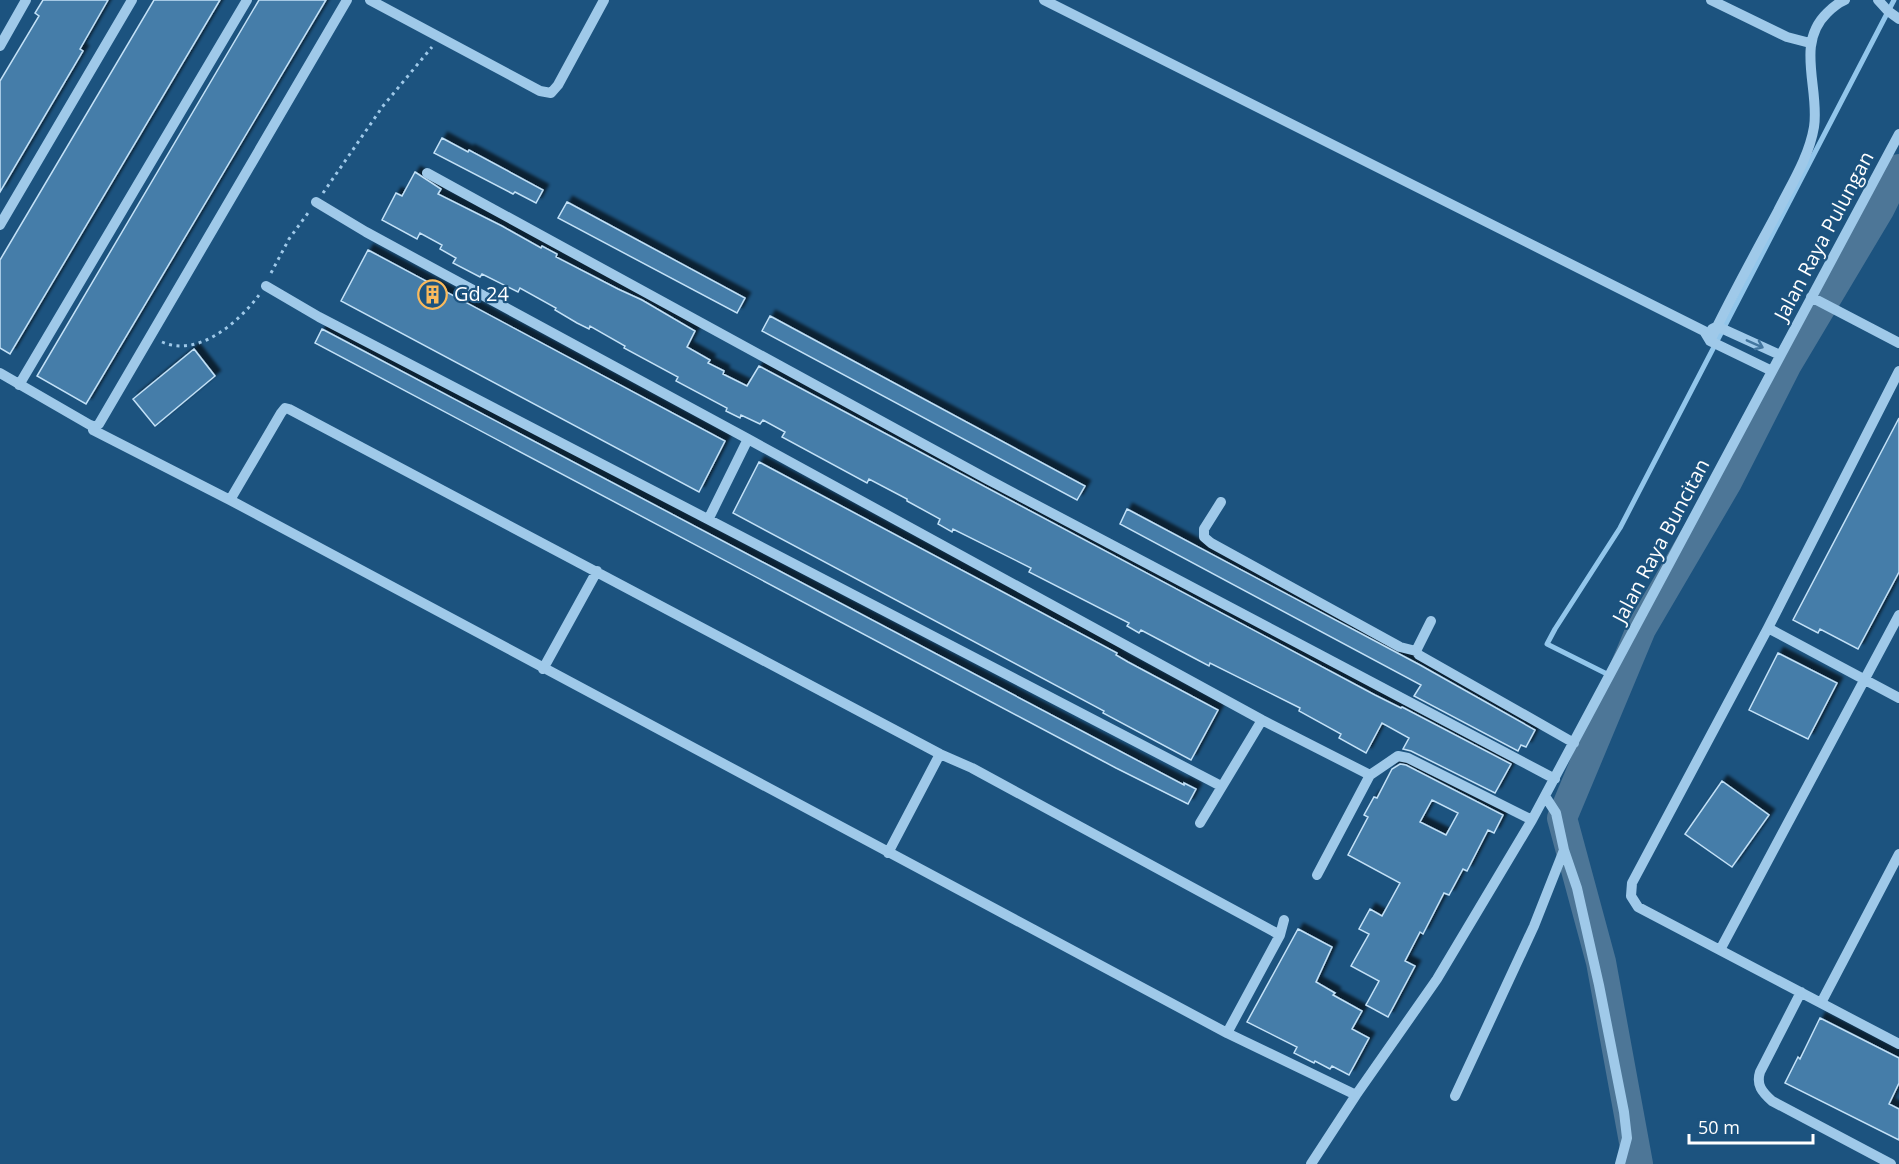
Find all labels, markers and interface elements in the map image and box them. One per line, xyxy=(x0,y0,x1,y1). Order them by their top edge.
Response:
street label: Jalan Raya Pulungan xyxy=(1767,146,1880,327)
building icon: Gd 24 xyxy=(417,278,449,310)
place label: Gd 24 xyxy=(454,280,509,307)
one-way arrow xyxy=(1746,339,1764,350)
street label: Jalan Raya Buncitan xyxy=(1605,454,1715,629)
scale bar xyxy=(1689,1107,1814,1145)
text: 50 m xyxy=(1698,1115,1740,1139)

